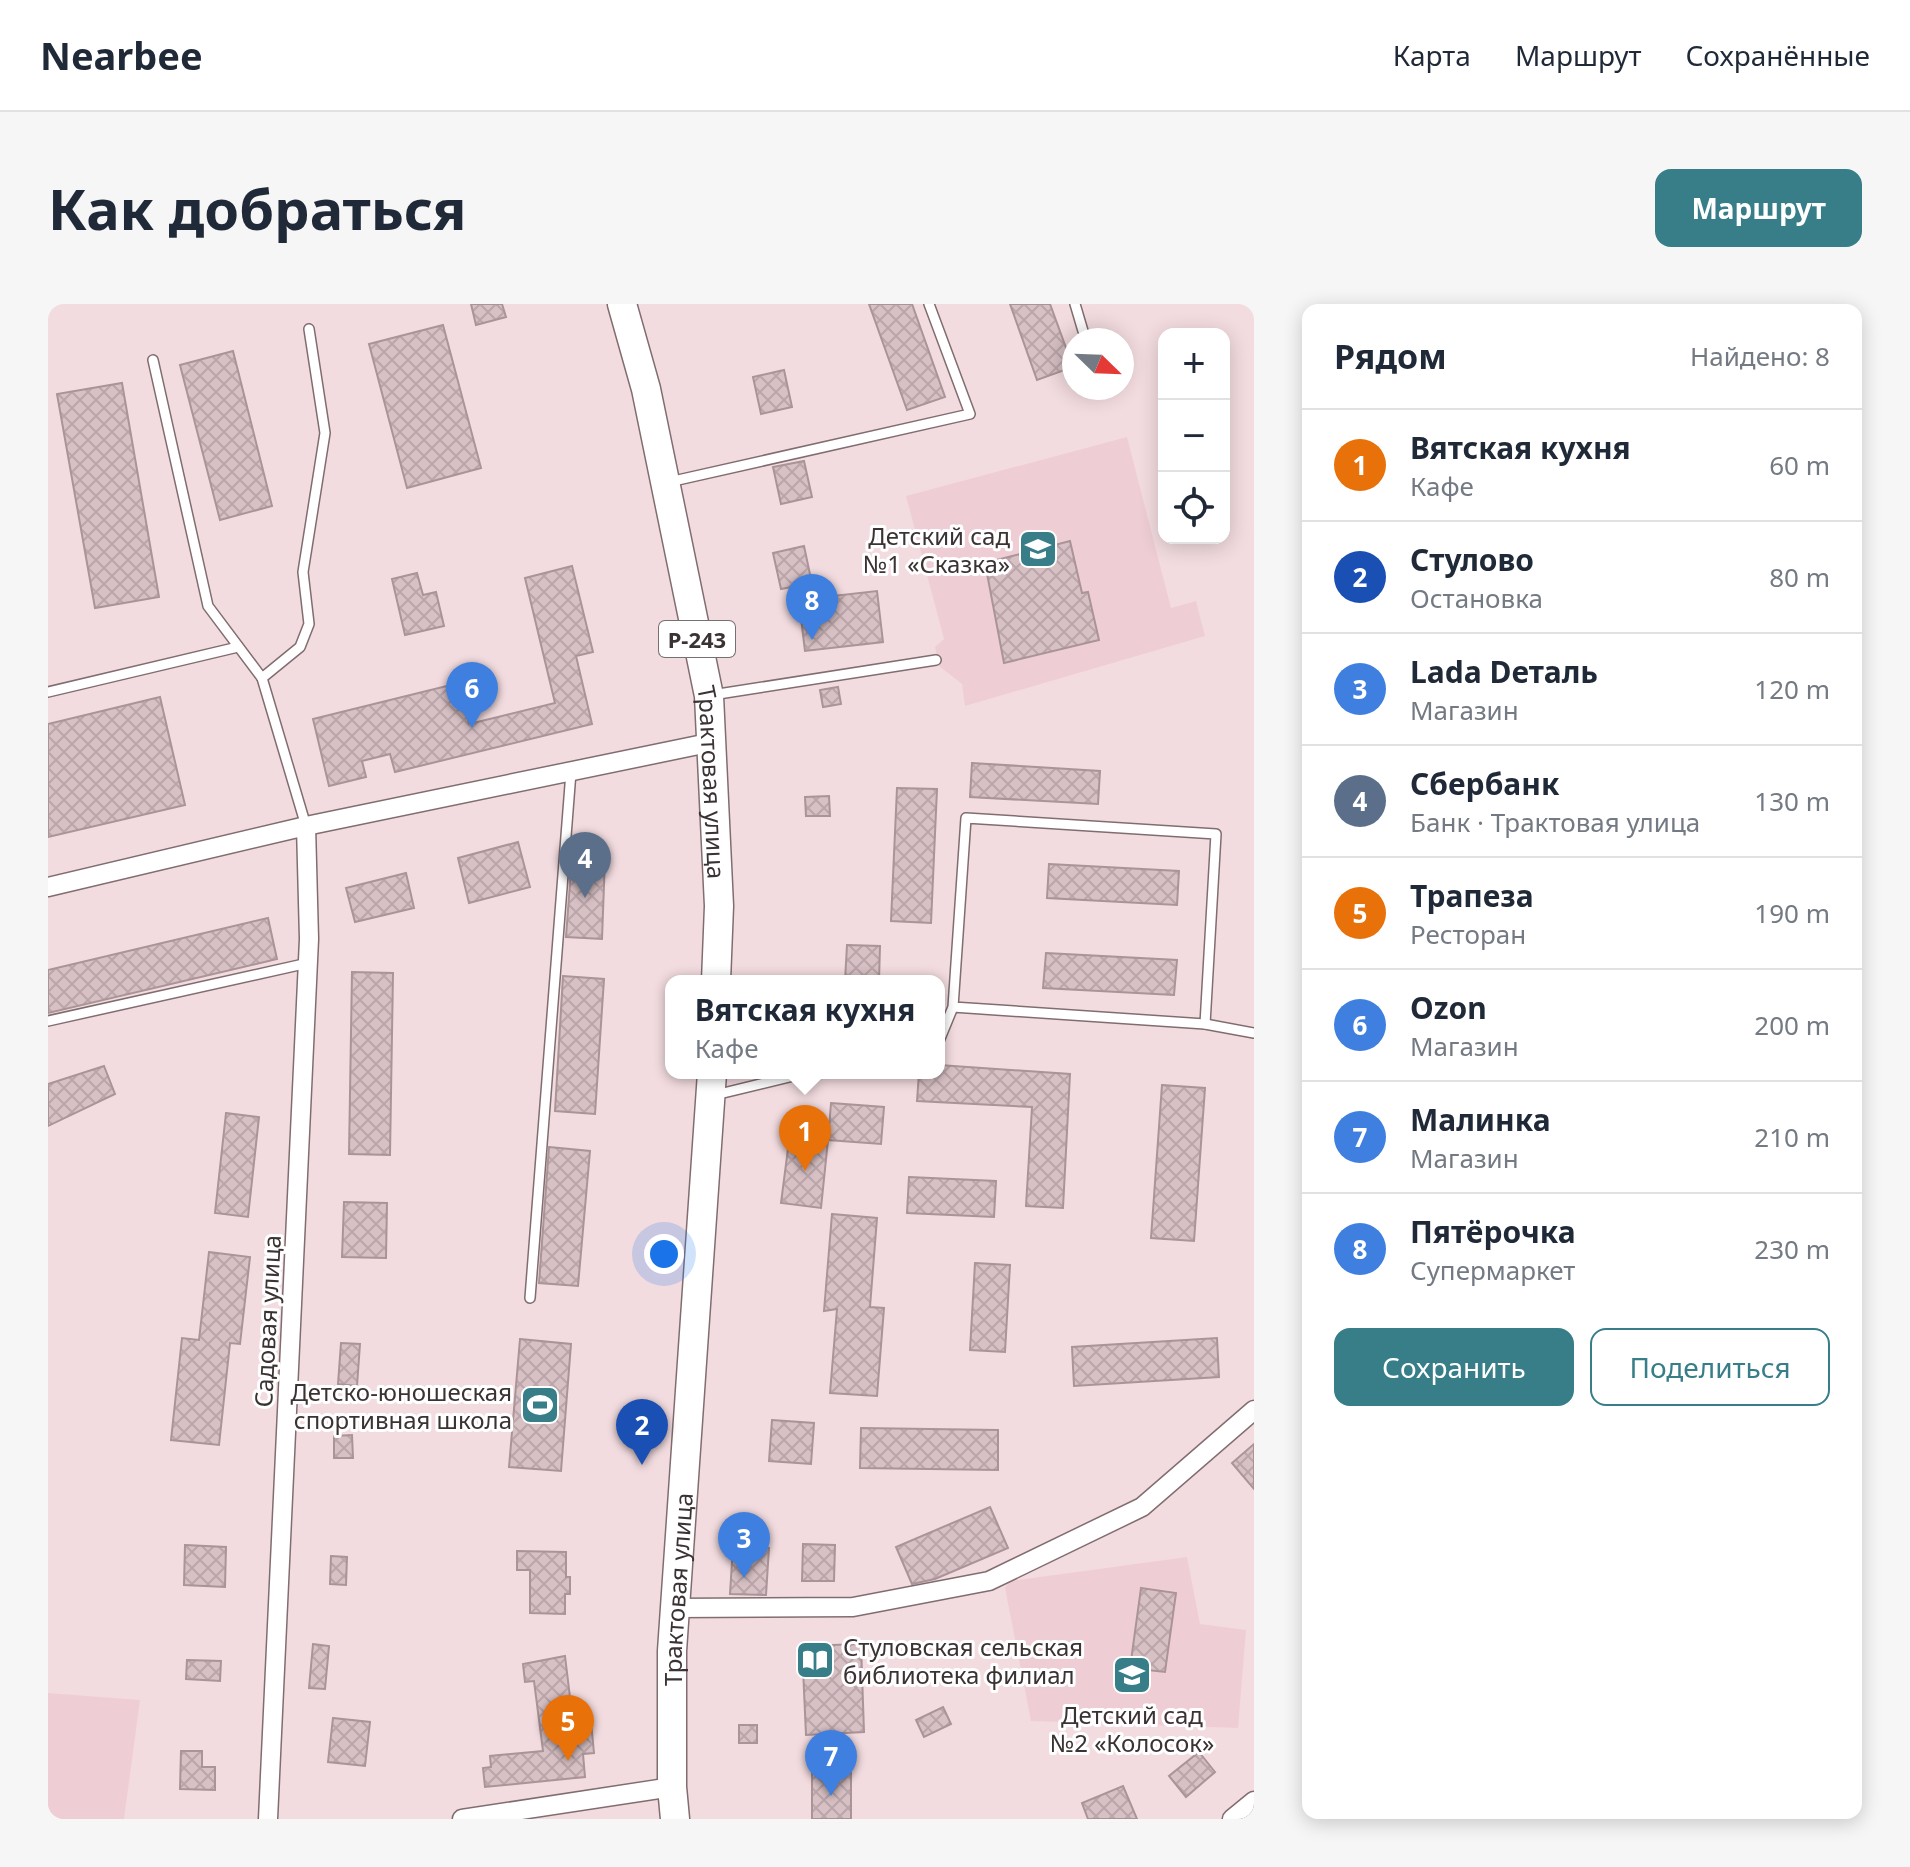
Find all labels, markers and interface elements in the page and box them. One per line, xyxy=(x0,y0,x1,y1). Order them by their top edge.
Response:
text: Nearbee xyxy=(40,29,203,81)
text: Карта xyxy=(1393,36,1471,74)
text: Маршрут xyxy=(1515,36,1641,74)
text: Сохранённые xyxy=(1685,36,1870,74)
button: Маршрут xyxy=(1655,169,1862,247)
text: Как добраться xyxy=(48,170,467,246)
north arrow xyxy=(1062,328,1134,400)
map controls xyxy=(1158,328,1230,544)
button: + xyxy=(1158,328,1230,400)
text: Рядом xyxy=(1334,333,1447,379)
text: Найдено: 8 xyxy=(1690,338,1830,374)
button: − xyxy=(1158,400,1230,472)
text: Вятская кухня xyxy=(1410,427,1631,468)
text: 1 xyxy=(1353,447,1367,483)
text: 60 m xyxy=(1769,447,1830,483)
text: Кафе xyxy=(1410,468,1474,504)
button: locate xyxy=(1158,472,1230,544)
place label: Детский сад №1 «Сказка» xyxy=(863,519,1010,580)
school or university icon: Детский сад №1 «Сказка» xyxy=(1017,528,1059,570)
text: Стулово xyxy=(1410,539,1534,580)
text: 2 xyxy=(1353,559,1367,595)
text: 80 m xyxy=(1769,559,1830,595)
pin: 8 xyxy=(786,574,838,640)
text: Остановка xyxy=(1410,580,1543,616)
road number: Р-243 xyxy=(659,621,735,657)
text: Lada Dеталь xyxy=(1410,651,1598,692)
pin: 6 xyxy=(446,662,498,728)
text: 3 xyxy=(1353,671,1367,707)
text: 120 m xyxy=(1754,671,1830,707)
street label: Трактовая улица xyxy=(691,682,734,880)
text: Магазин xyxy=(1410,692,1519,728)
text: Сбербанк xyxy=(1410,763,1559,804)
text: 4 xyxy=(1353,783,1367,819)
text: 130 m xyxy=(1754,783,1830,819)
text: Банк · Трактовая улица xyxy=(1410,804,1700,840)
pin: 4 xyxy=(559,832,611,898)
text: Трапеза xyxy=(1410,875,1534,916)
text: 5 xyxy=(1353,895,1367,931)
text: 190 m xyxy=(1754,895,1830,931)
text: Ресторан xyxy=(1410,916,1526,952)
popup xyxy=(665,975,945,1079)
text: Ozon xyxy=(1410,987,1487,1028)
text: Вятская кухня xyxy=(695,989,915,1030)
text: 6 xyxy=(1353,1007,1367,1043)
text: 200 m xyxy=(1754,1007,1830,1043)
text: Магазин xyxy=(1410,1028,1519,1064)
text: Кафе xyxy=(695,1030,759,1066)
text: Малинка xyxy=(1410,1099,1551,1140)
pin: 1 xyxy=(779,1105,831,1171)
text: 7 xyxy=(1353,1119,1367,1155)
text: 210 m xyxy=(1754,1119,1830,1155)
text: Магазин xyxy=(1410,1140,1519,1176)
text: Пятёрочка xyxy=(1410,1211,1576,1252)
text: 8 xyxy=(1353,1231,1367,1267)
text: 230 m xyxy=(1754,1231,1830,1267)
street label: Садовая улица xyxy=(246,1234,288,1408)
your location xyxy=(644,1234,684,1274)
text: Супермаркет xyxy=(1410,1252,1575,1288)
button: Сохранить xyxy=(1334,1328,1574,1406)
button: Поделиться xyxy=(1590,1328,1830,1406)
place label: Детско-юношеская спортивная школа xyxy=(290,1375,512,1436)
sports icon: Детско-юношеская спортивная школа xyxy=(519,1384,561,1426)
pin: 2 xyxy=(616,1399,668,1465)
street label: Трактовая улица xyxy=(656,1492,699,1686)
pin: 3 xyxy=(718,1512,770,1578)
place label: Стуловская сельская библиотека филиал xyxy=(843,1630,1083,1691)
library icon: Стуловская сельская библиотека филиал xyxy=(794,1639,836,1681)
school or university icon: Детский сад №2 «Колосок» xyxy=(1111,1654,1153,1696)
pin: 5 xyxy=(542,1695,594,1761)
place label: Детский сад №2 «Колосок» xyxy=(1050,1698,1214,1759)
pin: 7 xyxy=(805,1730,857,1796)

